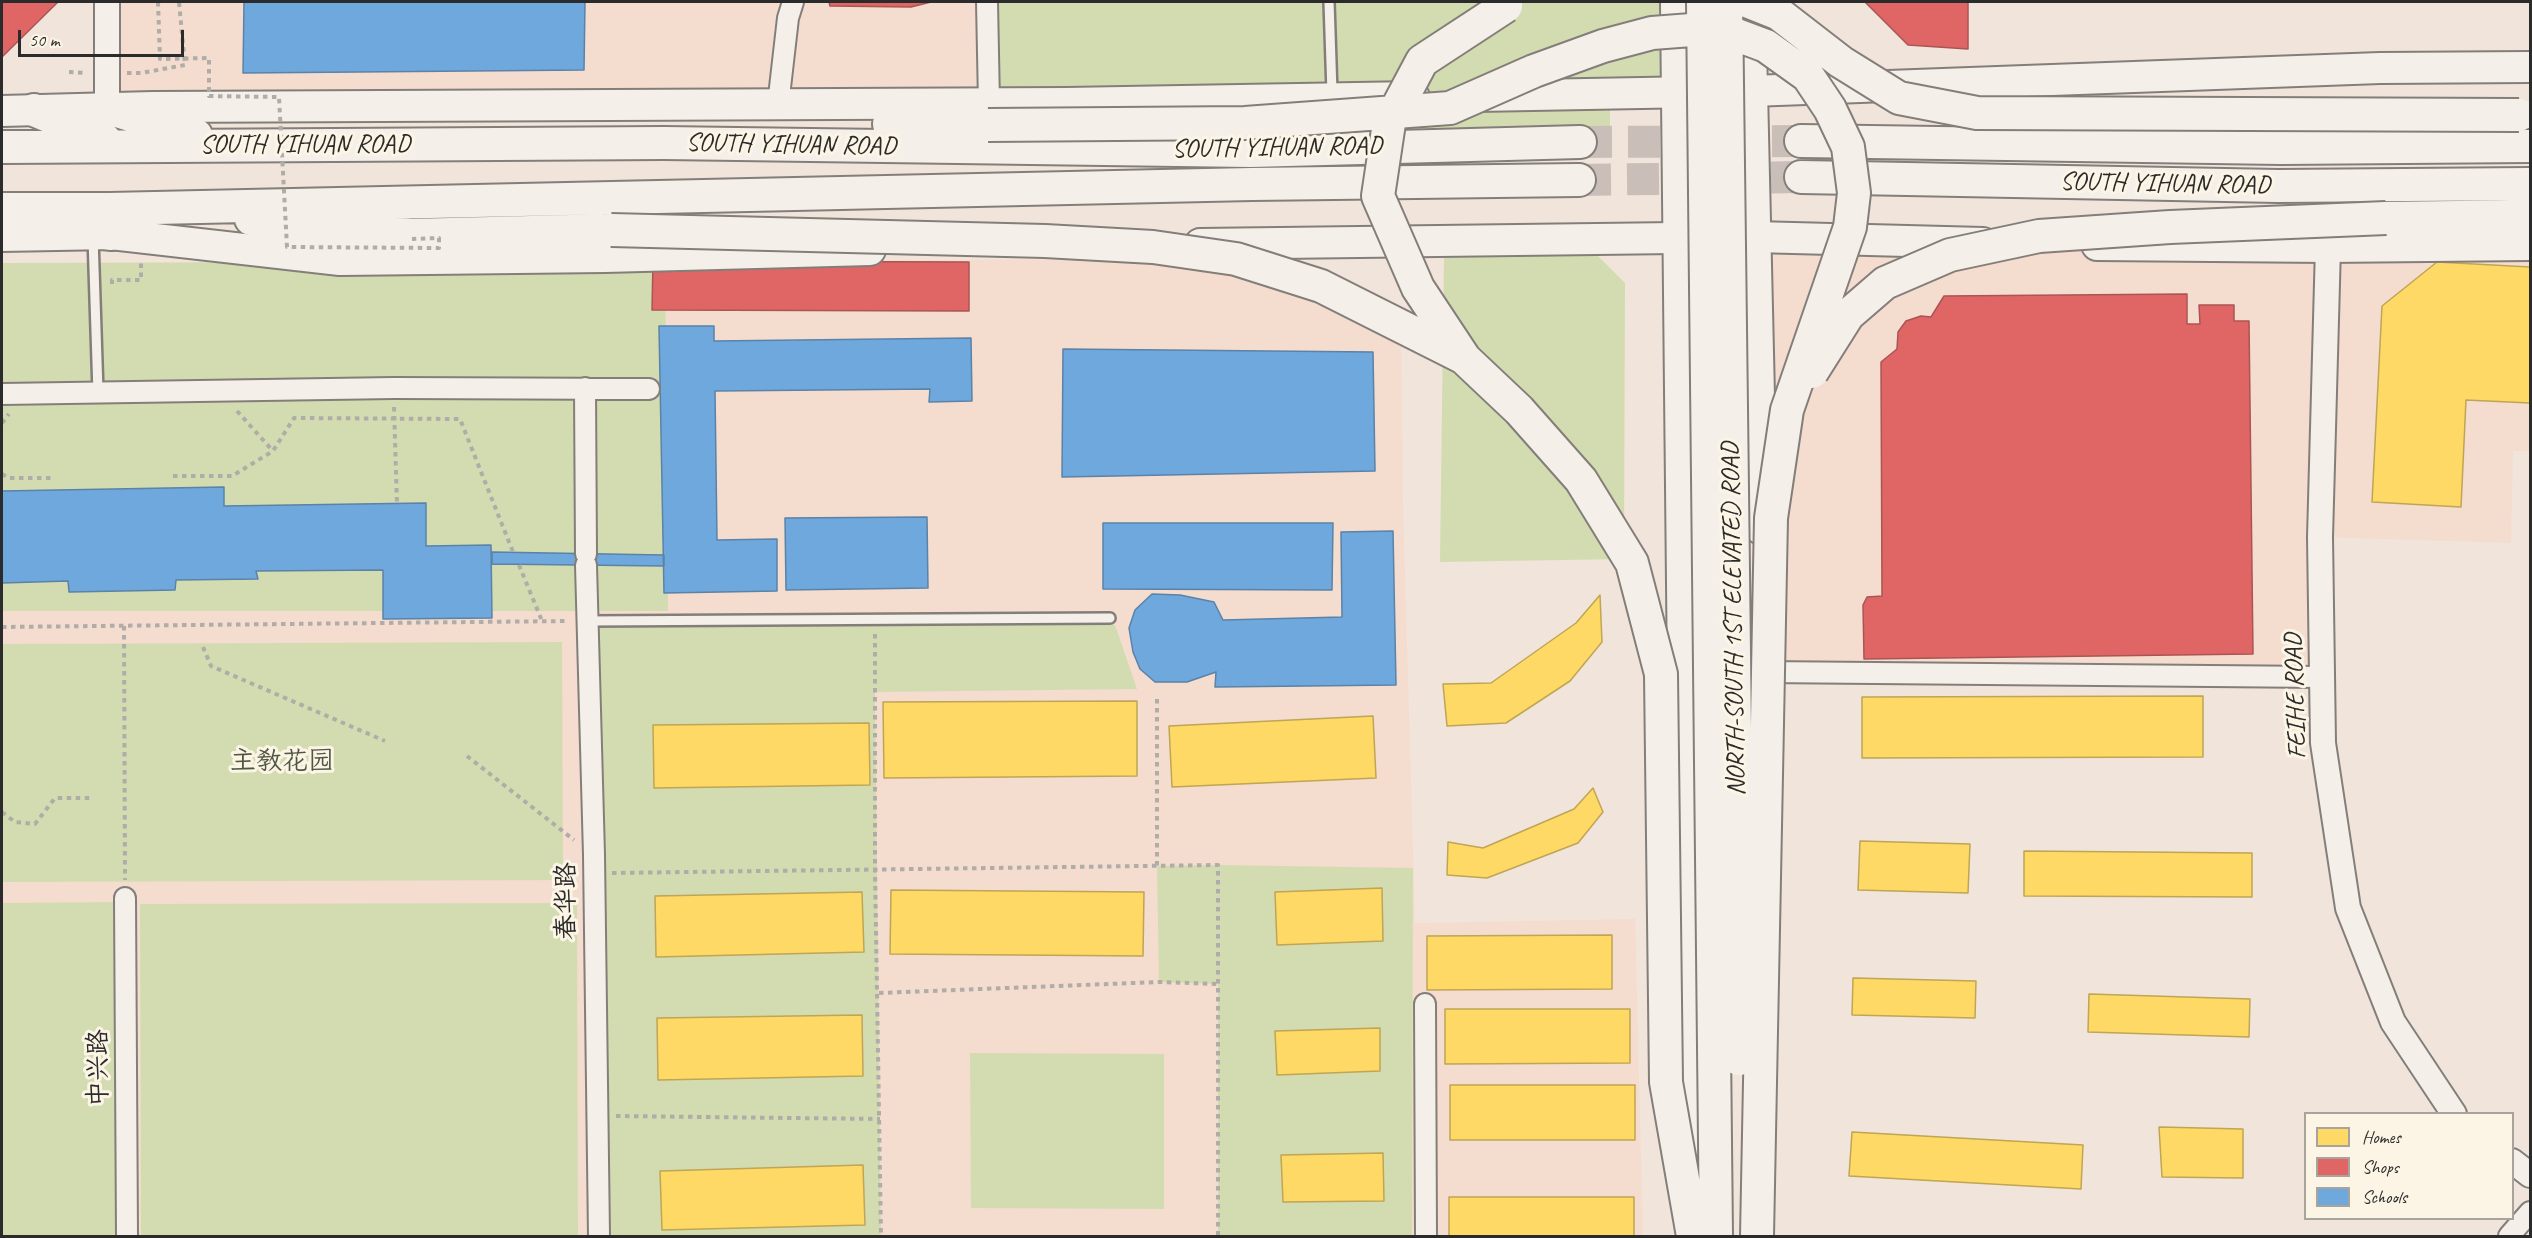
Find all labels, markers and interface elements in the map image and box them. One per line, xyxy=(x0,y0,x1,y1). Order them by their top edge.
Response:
scale bar xyxy=(21,18,188,56)
text: 50 m xyxy=(29,29,60,51)
street label: SOUTH YIHUAN ROAD xyxy=(686,128,896,162)
street label: SOUTH YIHUAN ROAD xyxy=(200,129,410,161)
street label: SOUTH YIHUAN ROAD xyxy=(1172,131,1382,165)
street label: SOUTH YIHUAN ROAD xyxy=(2060,167,2270,201)
street label: NORTH-SOUTH 1ST ELEVATED ROAD xyxy=(1715,442,1753,796)
street label: FEIHE ROAD xyxy=(2278,633,2314,759)
park label: 主教花园 xyxy=(230,746,334,778)
street label: 春华路 xyxy=(551,862,583,940)
street label: 中兴路 xyxy=(83,1029,115,1107)
legend xyxy=(2304,1112,2514,1220)
text: Homes xyxy=(2362,1126,2401,1148)
text: Shops xyxy=(2362,1156,2399,1178)
text: Schools xyxy=(2362,1186,2407,1208)

